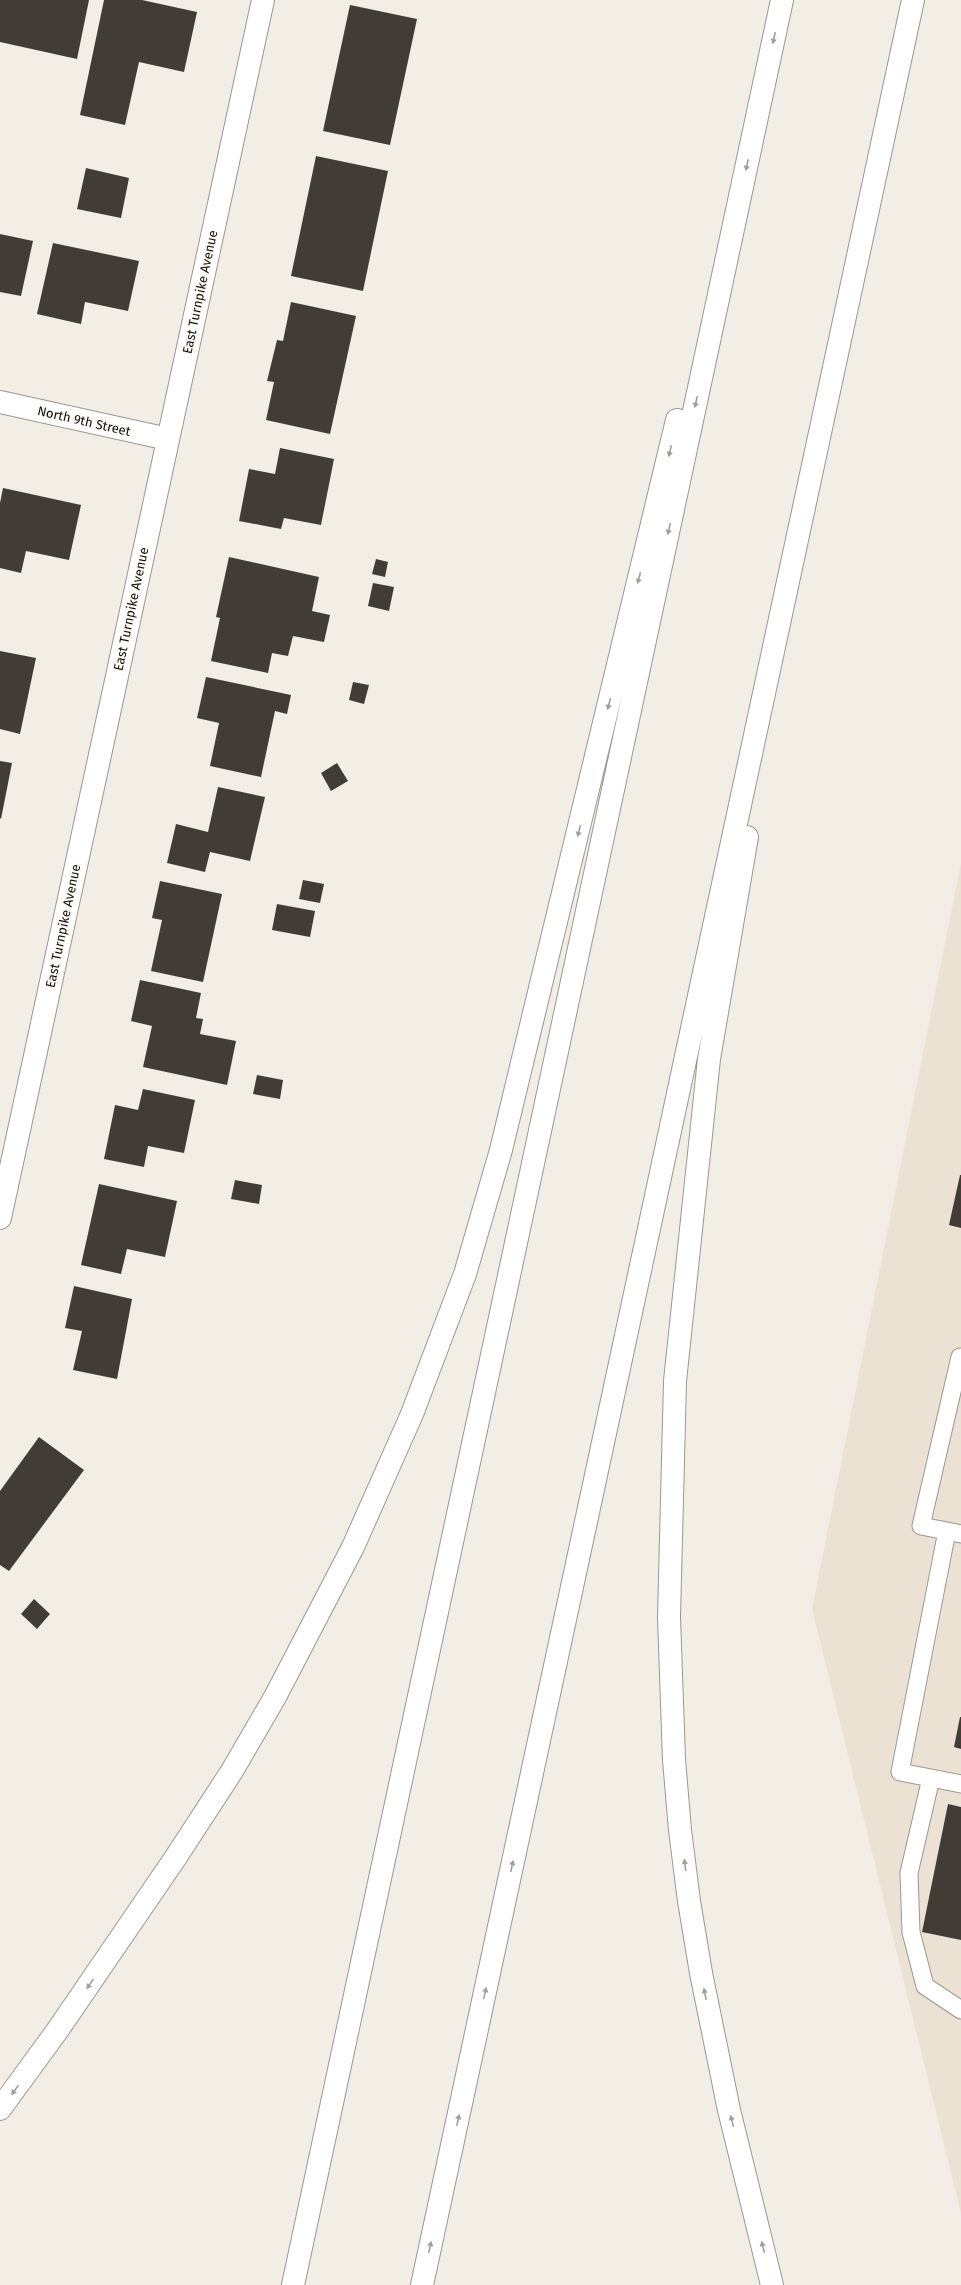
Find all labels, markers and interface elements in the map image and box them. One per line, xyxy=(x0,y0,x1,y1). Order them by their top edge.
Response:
one-way arrow xyxy=(770,32,776,44)
one-way arrow xyxy=(743,159,749,171)
street label: East Turnpike Avenue xyxy=(180,229,220,355)
one-way arrow xyxy=(693,396,699,408)
street label: North 9th Street xyxy=(36,403,132,439)
one-way arrow xyxy=(666,445,672,457)
one-way arrow xyxy=(665,523,671,535)
street label: East Turnpike Avenue xyxy=(111,546,151,672)
one-way arrow xyxy=(636,572,642,584)
one-way arrow xyxy=(606,698,612,710)
one-way arrow xyxy=(575,824,581,837)
street label: East Turnpike Avenue xyxy=(43,863,83,989)
one-way arrow xyxy=(509,1859,515,1872)
one-way arrow xyxy=(682,1859,688,1871)
one-way arrow xyxy=(86,1978,94,1989)
one-way arrow xyxy=(482,1986,488,1999)
one-way arrow xyxy=(702,1987,708,2000)
one-way arrow xyxy=(10,2084,19,2095)
one-way arrow xyxy=(455,2114,461,2126)
one-way arrow xyxy=(729,2115,735,2127)
one-way arrow xyxy=(428,2241,434,2253)
one-way arrow xyxy=(759,2241,765,2253)

